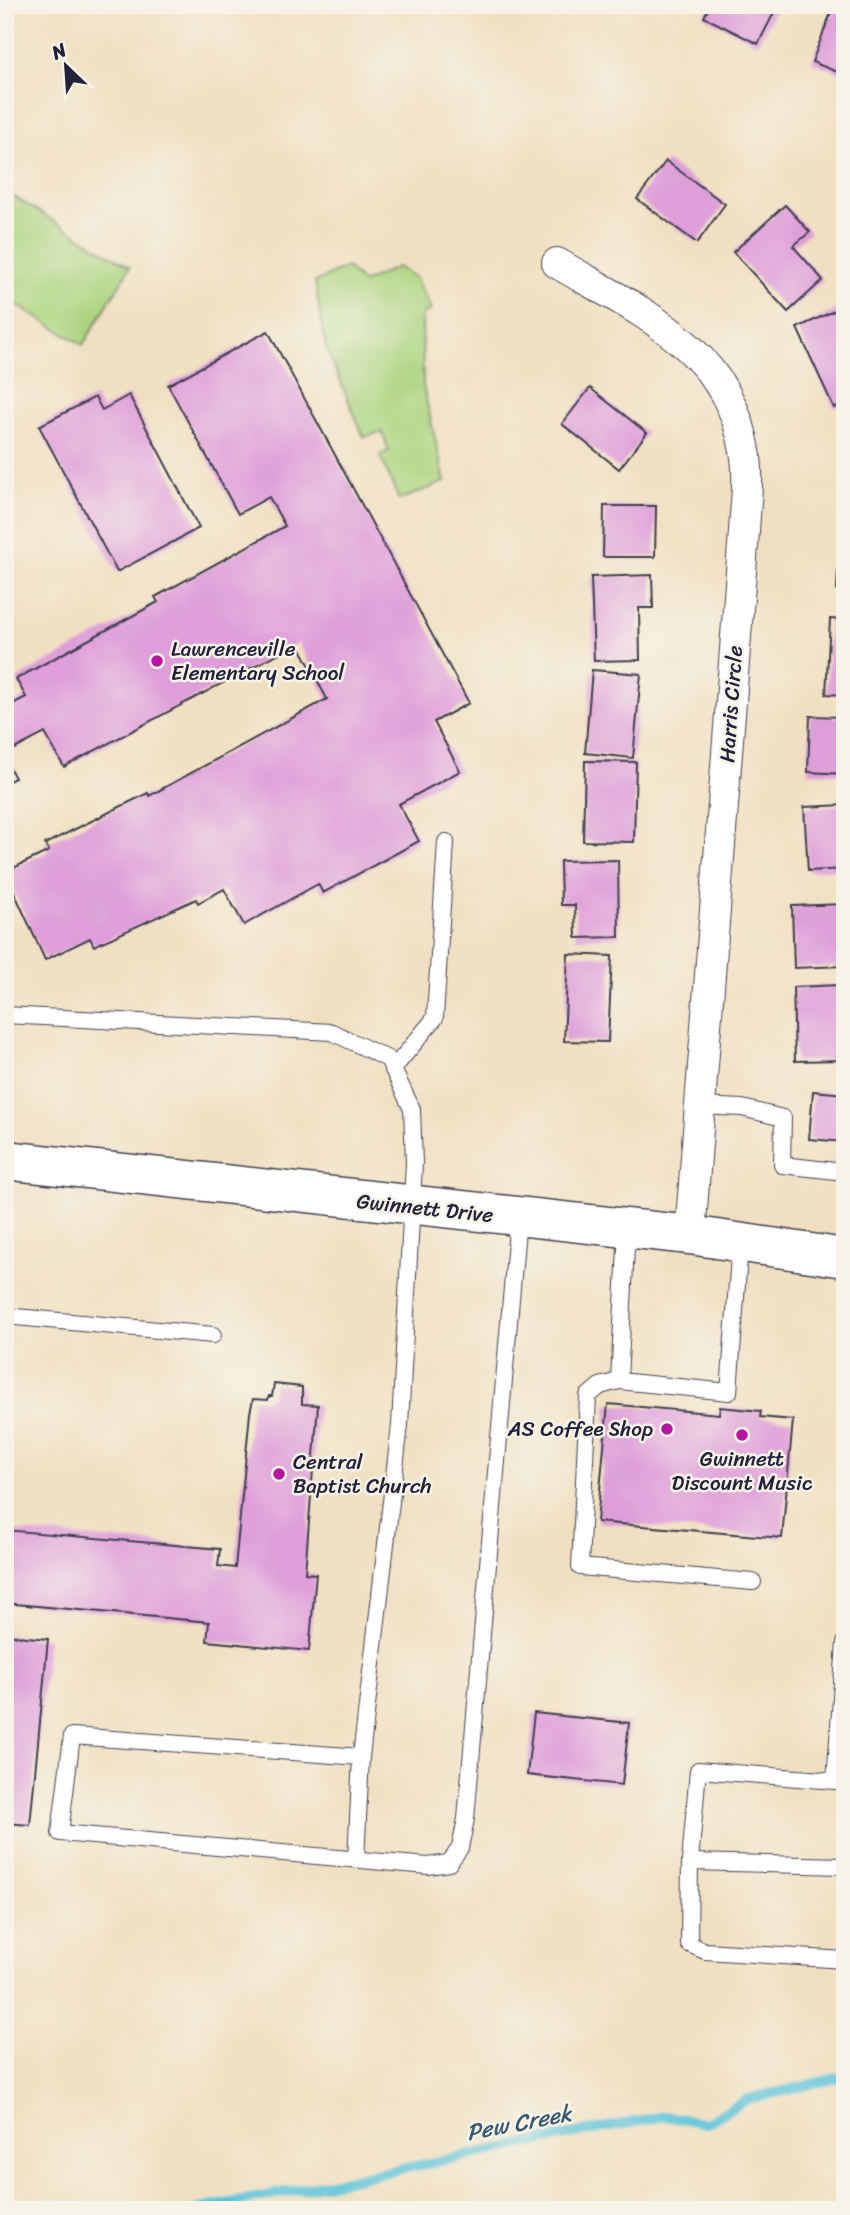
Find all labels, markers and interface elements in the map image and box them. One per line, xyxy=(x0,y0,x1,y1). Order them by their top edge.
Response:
north arrow xyxy=(32,32,102,102)
text: N xyxy=(45,33,73,69)
place label: Lawrenceville Elementary School xyxy=(171,630,345,692)
street label: Harris Circle xyxy=(708,644,754,764)
marker: Lawrenceville Elementary School xyxy=(149,653,165,669)
street label: Gwinnett Drive xyxy=(355,1182,495,1234)
place label: AS Coffee Shop xyxy=(507,1410,653,1448)
marker: AS Coffee Shop xyxy=(659,1421,675,1437)
marker: Gwinnett Discount Music xyxy=(734,1427,750,1443)
place label: Gwinnett Discount Music xyxy=(672,1440,813,1502)
place label: Central Baptist Church xyxy=(293,1443,432,1505)
marker: Central Baptist Church xyxy=(271,1466,287,1482)
water label: Pew Creek xyxy=(463,2092,577,2153)

